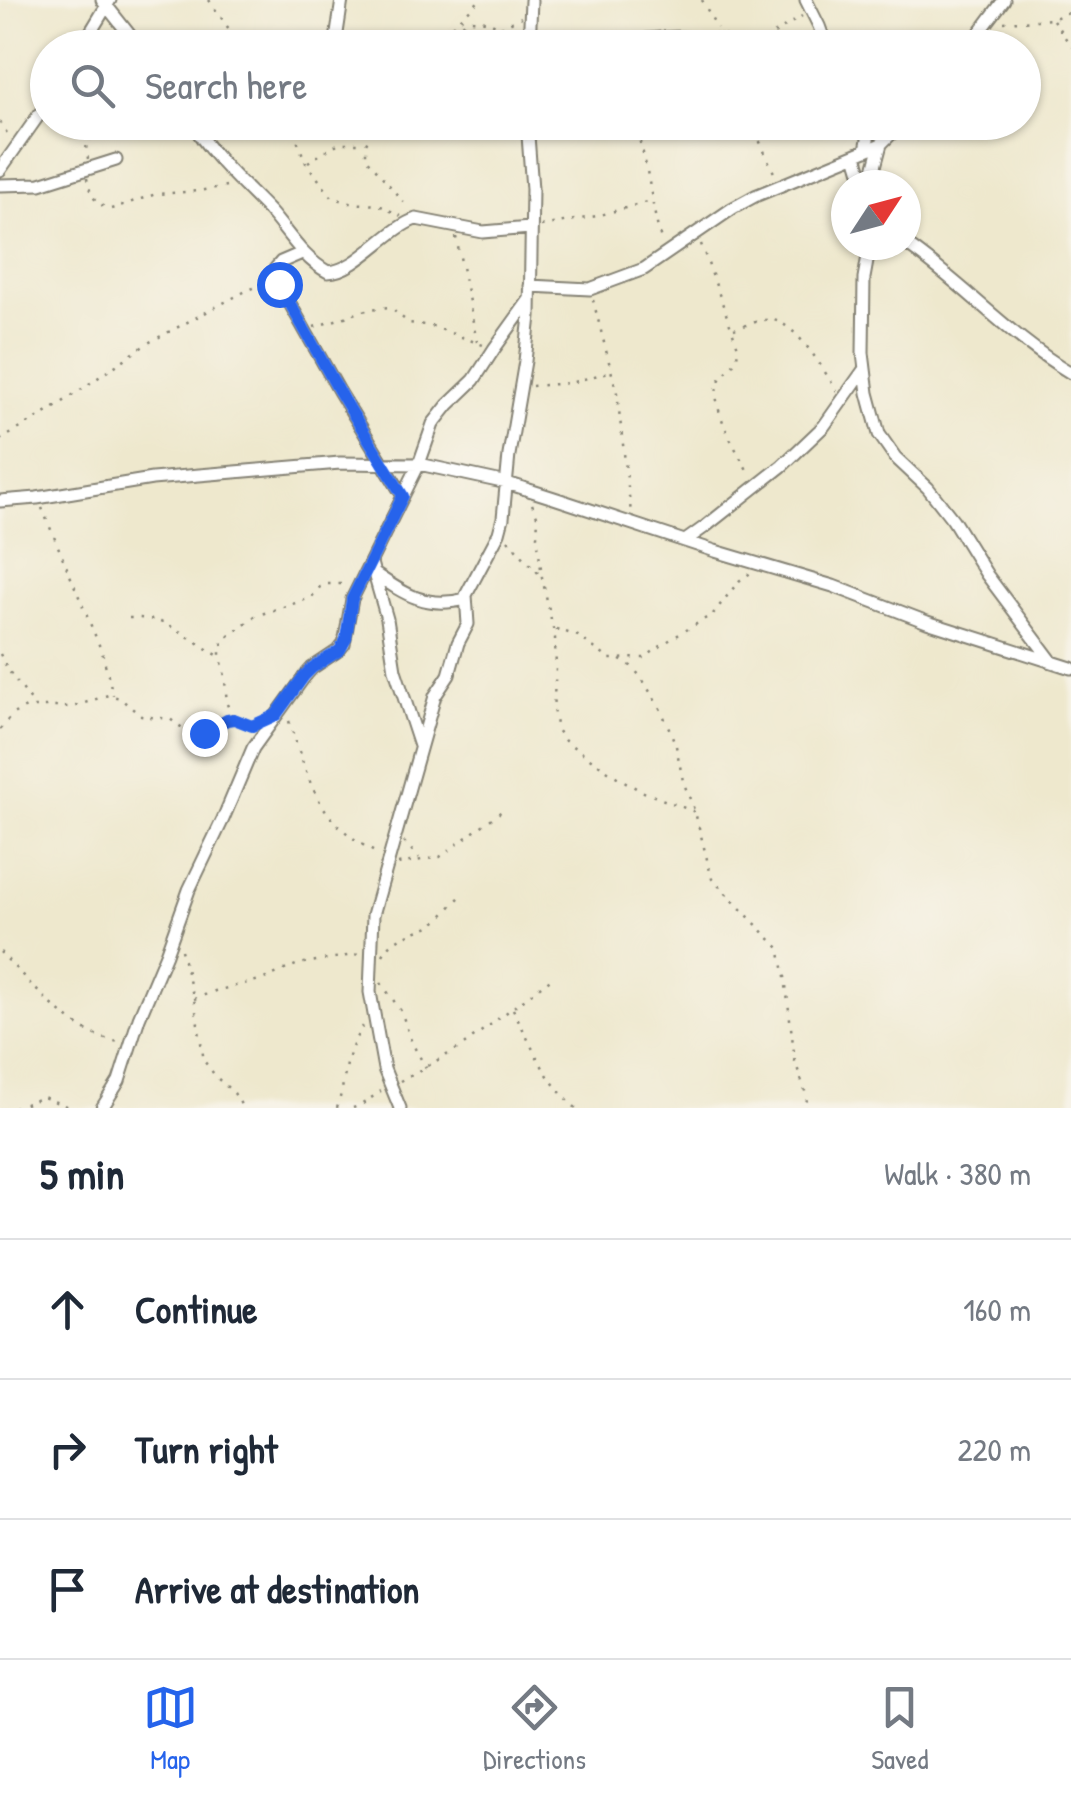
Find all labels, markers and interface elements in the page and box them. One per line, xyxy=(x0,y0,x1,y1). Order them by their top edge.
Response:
search box xyxy=(30,30,1041,140)
icon: search xyxy=(65,58,120,113)
text: Search here xyxy=(145,59,307,111)
north arrow xyxy=(831,170,921,260)
route start xyxy=(257,262,303,308)
route end xyxy=(182,711,228,757)
text: 5 min xyxy=(40,1145,124,1202)
text: Walk · 380 m xyxy=(884,1152,1031,1195)
icon: ahead xyxy=(40,1282,95,1337)
text: Continue xyxy=(135,1283,257,1335)
text: 160 m xyxy=(963,1288,1031,1331)
icon: right xyxy=(40,1422,95,1477)
text: Turn right xyxy=(135,1423,278,1475)
text: 220 m xyxy=(958,1428,1031,1471)
icon: arrive xyxy=(40,1562,95,1617)
text: Arrive at destination xyxy=(135,1563,419,1615)
tab: Map xyxy=(143,1680,198,1778)
tab: Directions xyxy=(483,1680,586,1778)
tab: Saved xyxy=(871,1680,928,1778)

